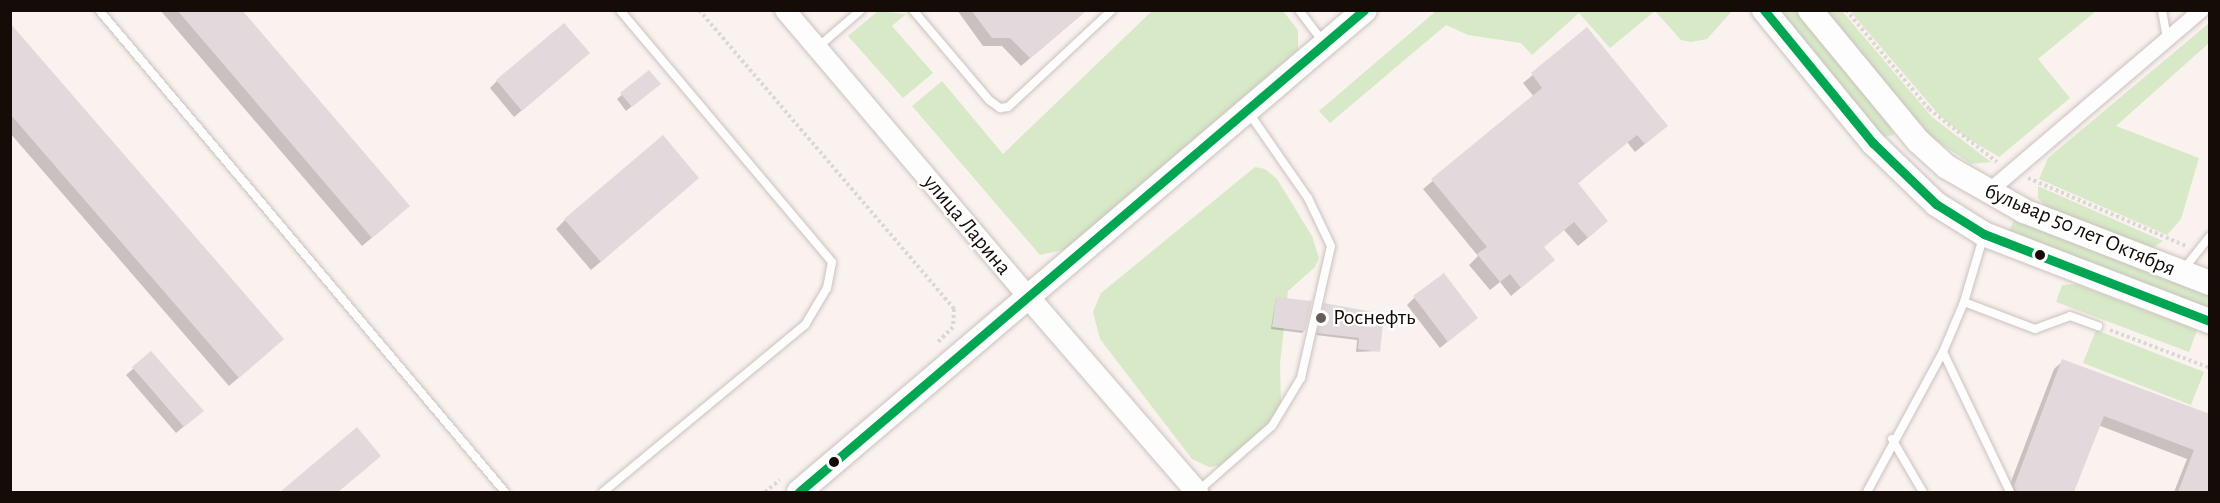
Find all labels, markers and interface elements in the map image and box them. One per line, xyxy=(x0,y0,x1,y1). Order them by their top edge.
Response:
street label: улица Ларина xyxy=(917,169,1017,281)
street label: бульвар 50 лет Октября xyxy=(1981,178,2179,282)
unlabelled marker xyxy=(2034,249,2046,261)
place label: Роснефть xyxy=(1333,305,1415,331)
marker: Роснефть xyxy=(1314,311,1328,325)
unlabelled marker xyxy=(828,456,840,468)

